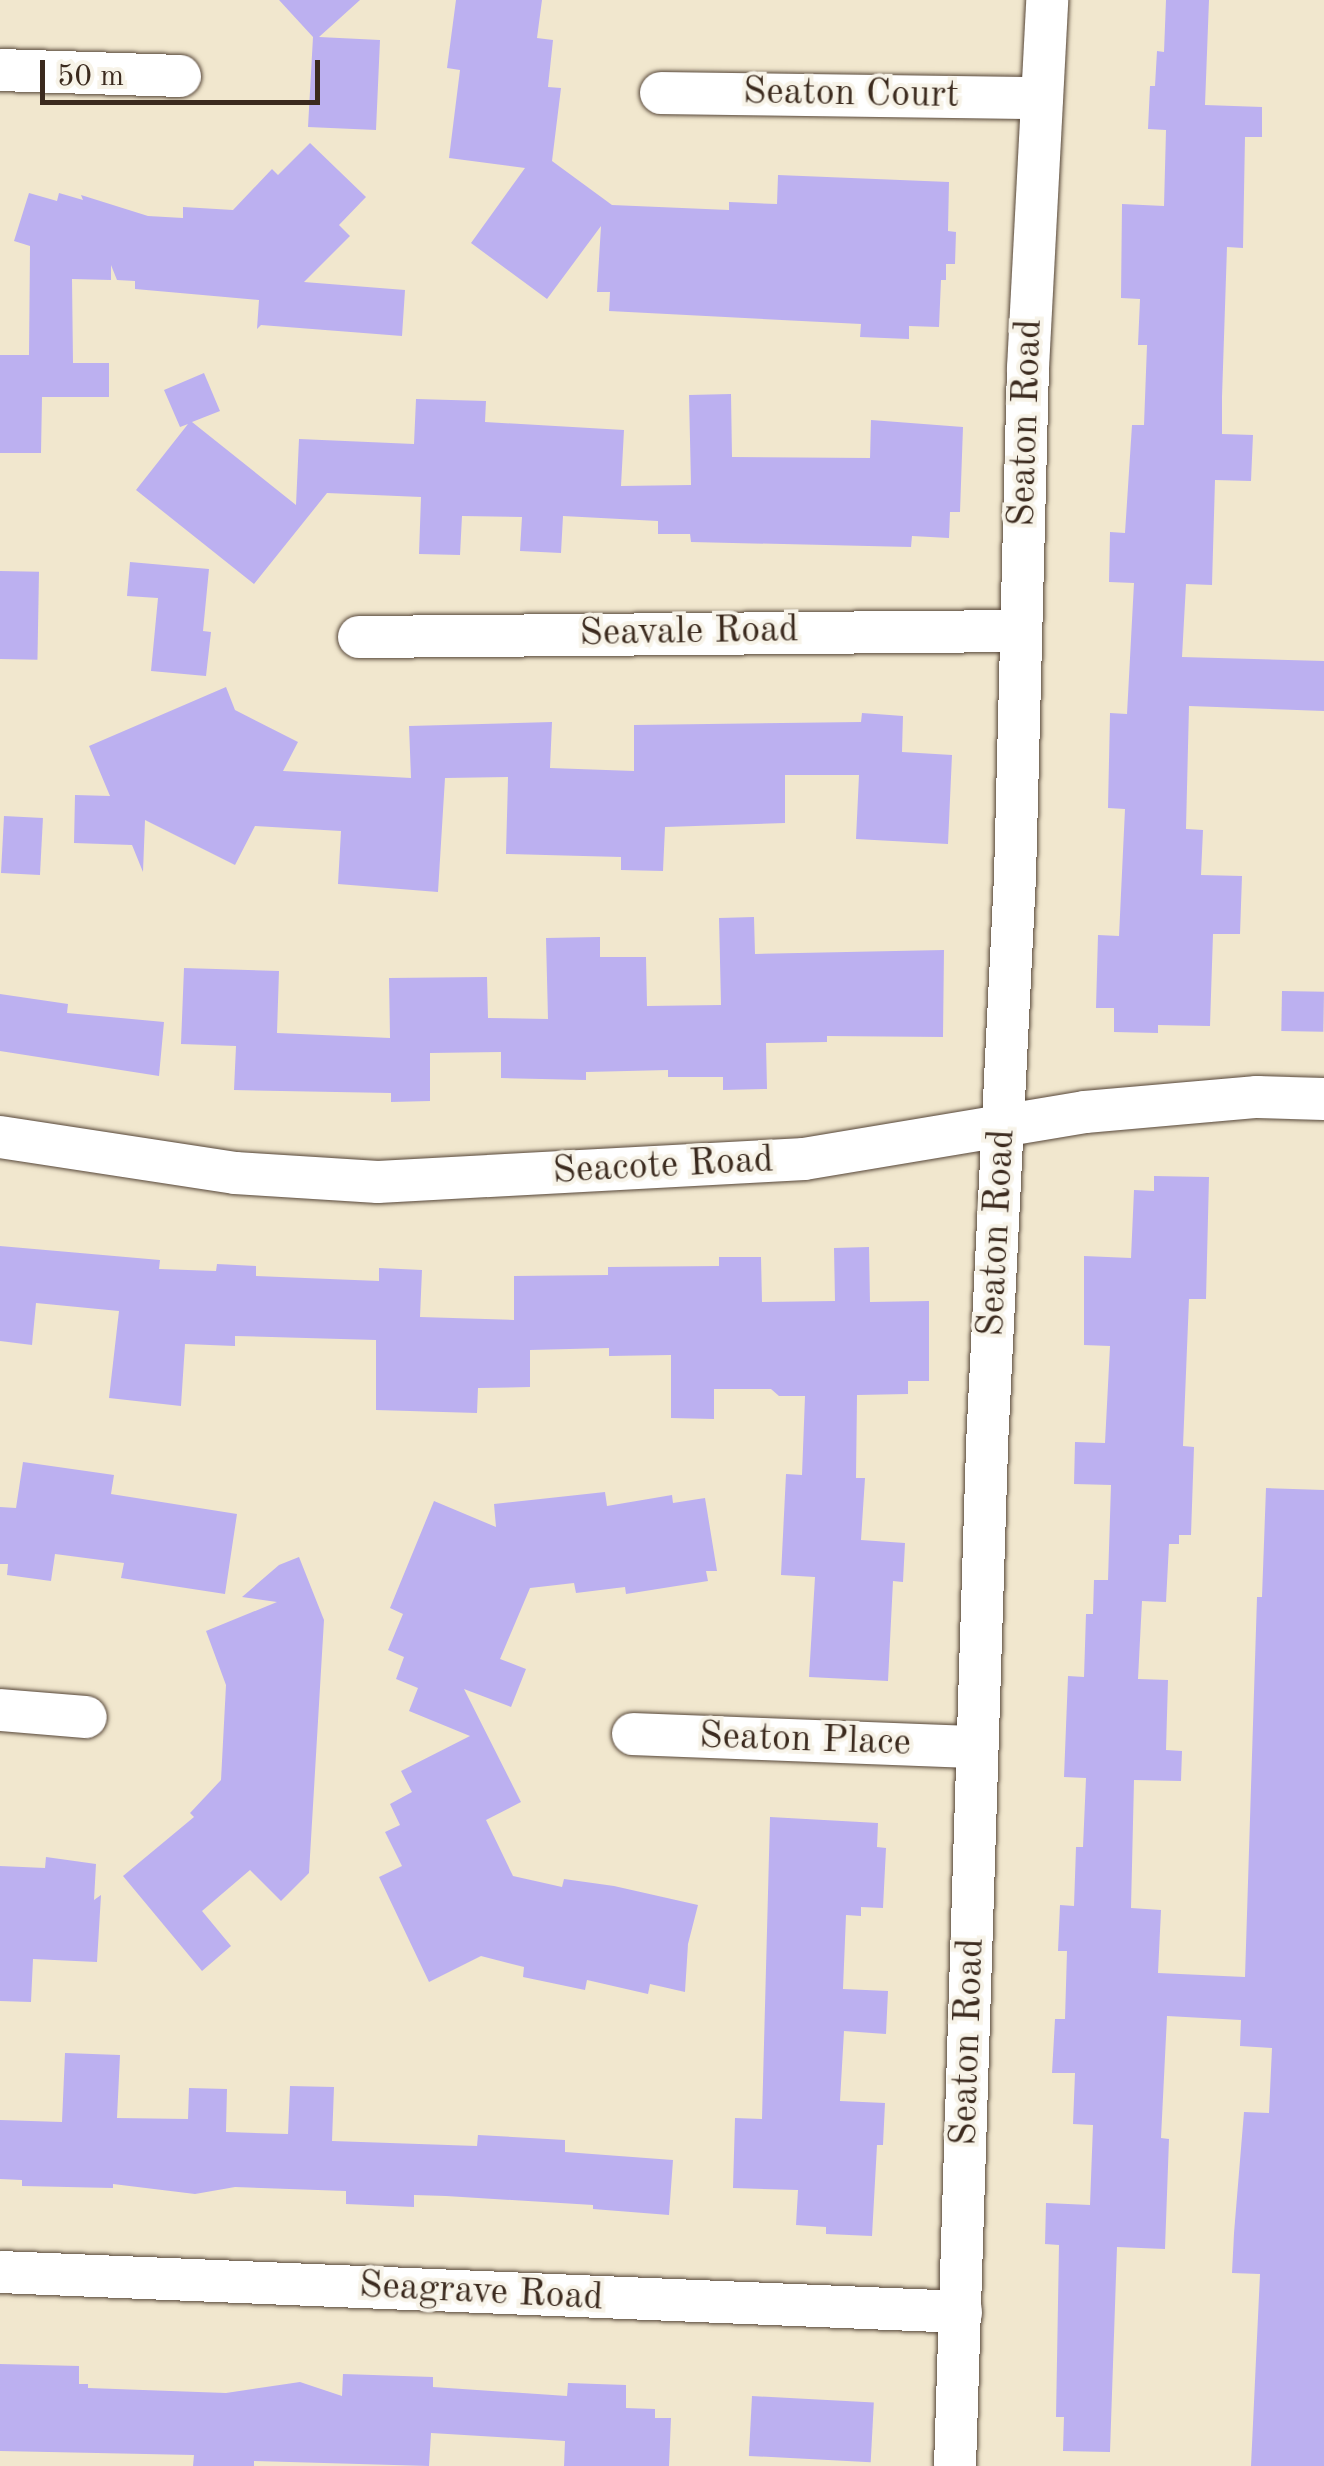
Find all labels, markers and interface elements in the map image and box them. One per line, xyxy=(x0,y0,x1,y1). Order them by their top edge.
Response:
scale bar xyxy=(45,40,325,102)
text: 50 m xyxy=(57,62,124,92)
street label: Seaton Court xyxy=(742,70,960,120)
street label: Seaton Road xyxy=(1001,318,1053,528)
street label: Seavale Road xyxy=(579,608,799,658)
street label: Seaton Road xyxy=(970,1128,1026,1338)
street label: Seacote Road xyxy=(551,1138,775,1196)
street label: Seaton Place xyxy=(698,1715,912,1767)
street label: Seaton Road xyxy=(943,1937,995,2147)
street label: Seagrave Road xyxy=(358,2264,604,2322)

